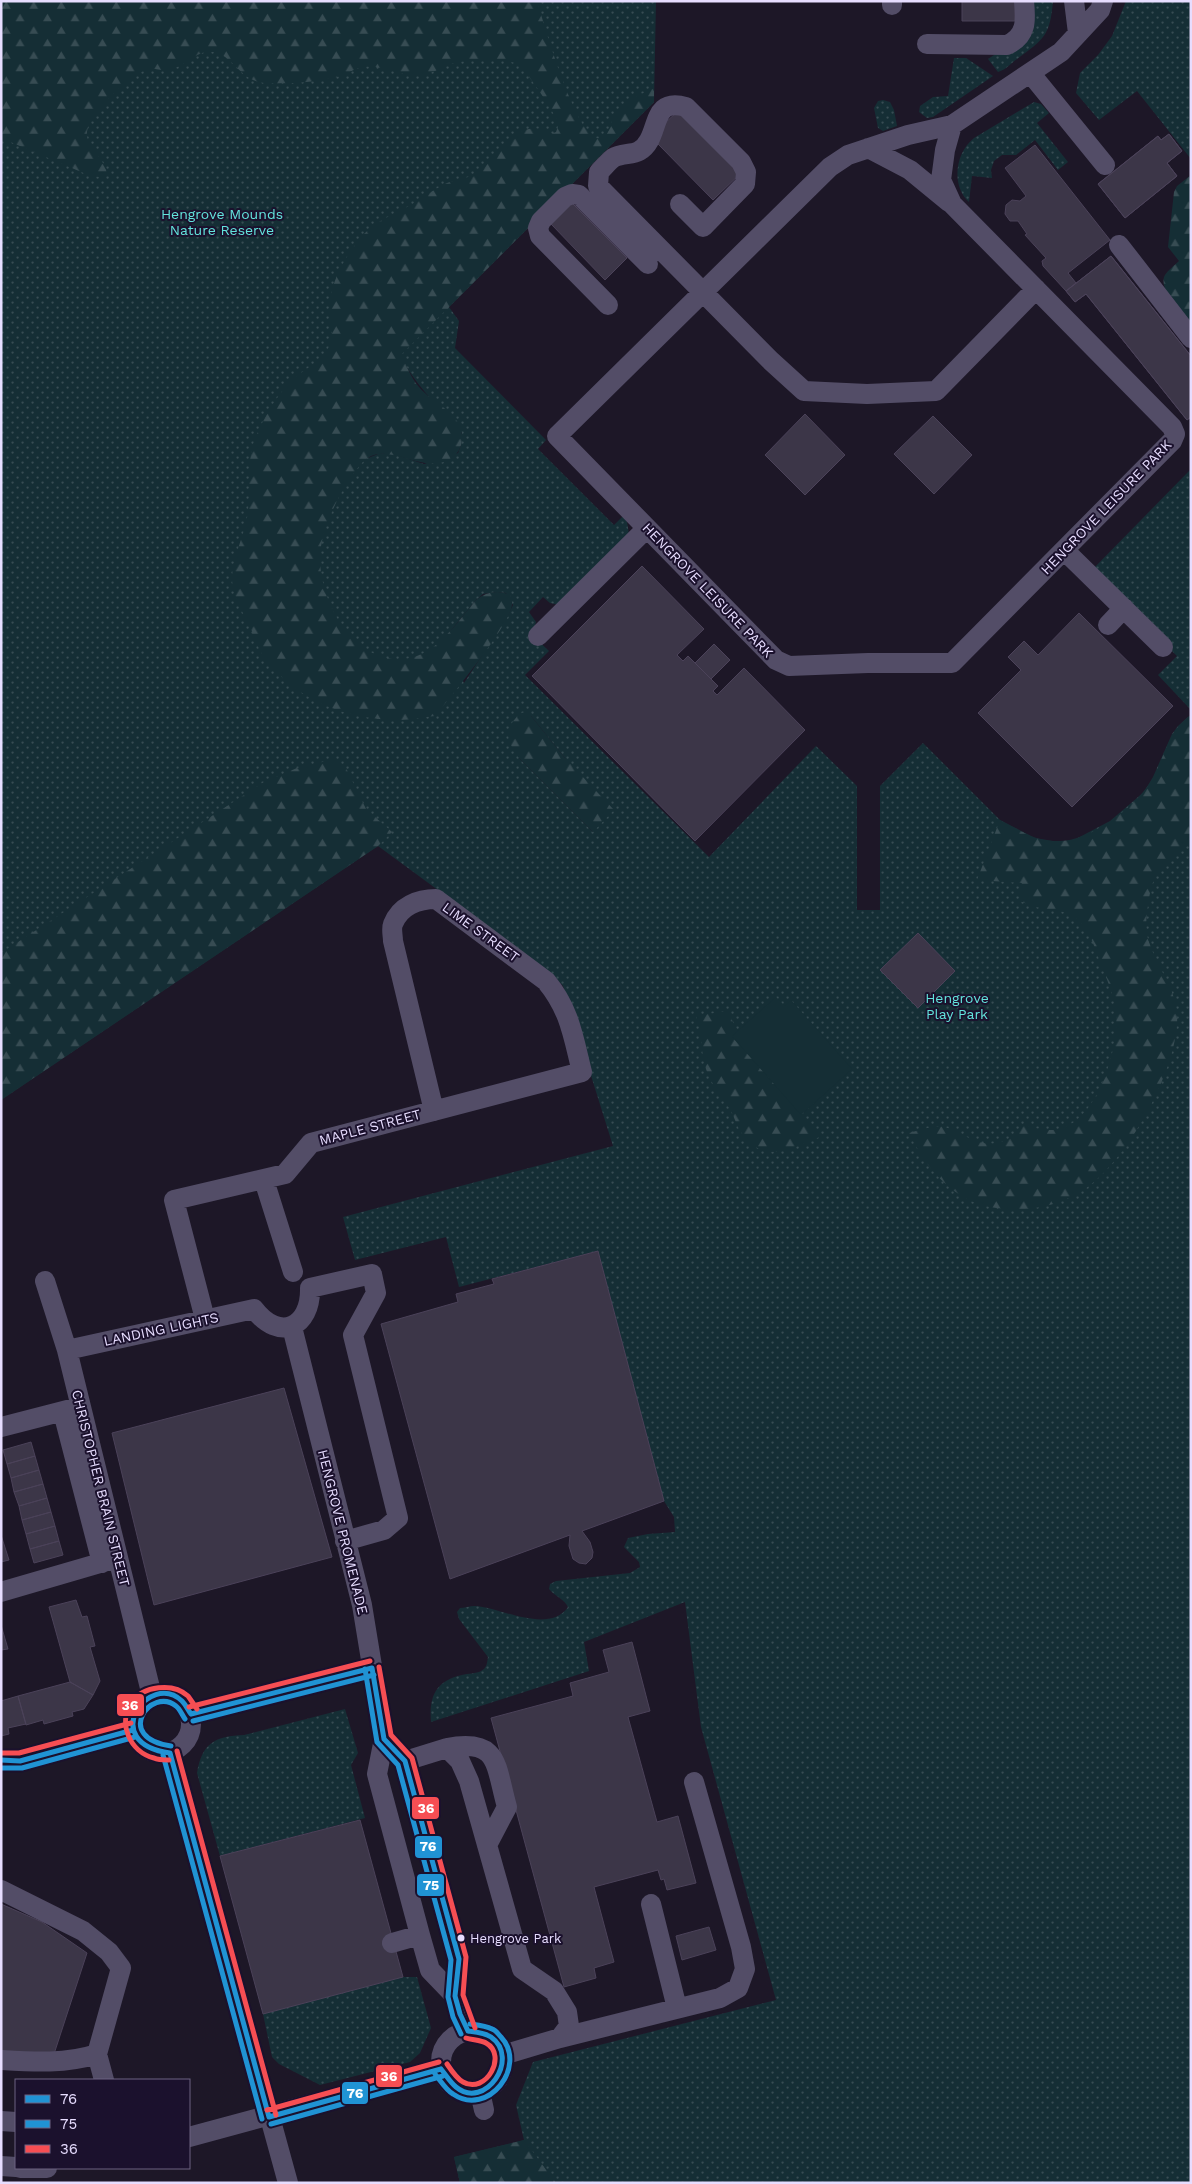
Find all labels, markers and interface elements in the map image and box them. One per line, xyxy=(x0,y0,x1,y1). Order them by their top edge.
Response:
park label: Hengrove Mounds Nature Reserve xyxy=(161,206,283,238)
street label: HENGROVE LEISURE PARK xyxy=(1037,436,1175,578)
street label: HENGROVE LEISURE PARK xyxy=(639,519,777,661)
street label: LIME STREET xyxy=(440,899,523,965)
park label: Hengrove Play Park xyxy=(925,990,989,1022)
street label: MAPLE STREET xyxy=(317,1106,423,1148)
street label: LANDING LIGHTS xyxy=(102,1309,220,1349)
street label: CHRISTOPHER BRAIN STREET xyxy=(69,1388,133,1588)
street label: HENGROVE PROMENADE xyxy=(315,1448,371,1616)
line badge: 36 xyxy=(116,1693,145,1717)
text: 36 xyxy=(122,1697,139,1713)
line badge: 36 xyxy=(411,1796,440,1820)
text: 36 xyxy=(418,1800,435,1816)
line badge: 76 xyxy=(414,1835,443,1859)
text: 76 xyxy=(420,1838,437,1854)
line badge: 75 xyxy=(416,1873,445,1897)
text: 75 xyxy=(423,1877,439,1893)
place label: Hengrove Park xyxy=(470,1931,562,1946)
marker: Hengrove Park xyxy=(456,1933,466,1943)
line badge: 36 xyxy=(375,2064,403,2088)
text: 36 xyxy=(381,2068,398,2084)
legend xyxy=(15,2079,190,2169)
line badge: 76 xyxy=(341,2081,369,2105)
text: 76 xyxy=(347,2085,364,2101)
text: 76 xyxy=(60,2090,77,2108)
text: 75 xyxy=(60,2115,77,2133)
text: 36 xyxy=(60,2140,78,2158)

